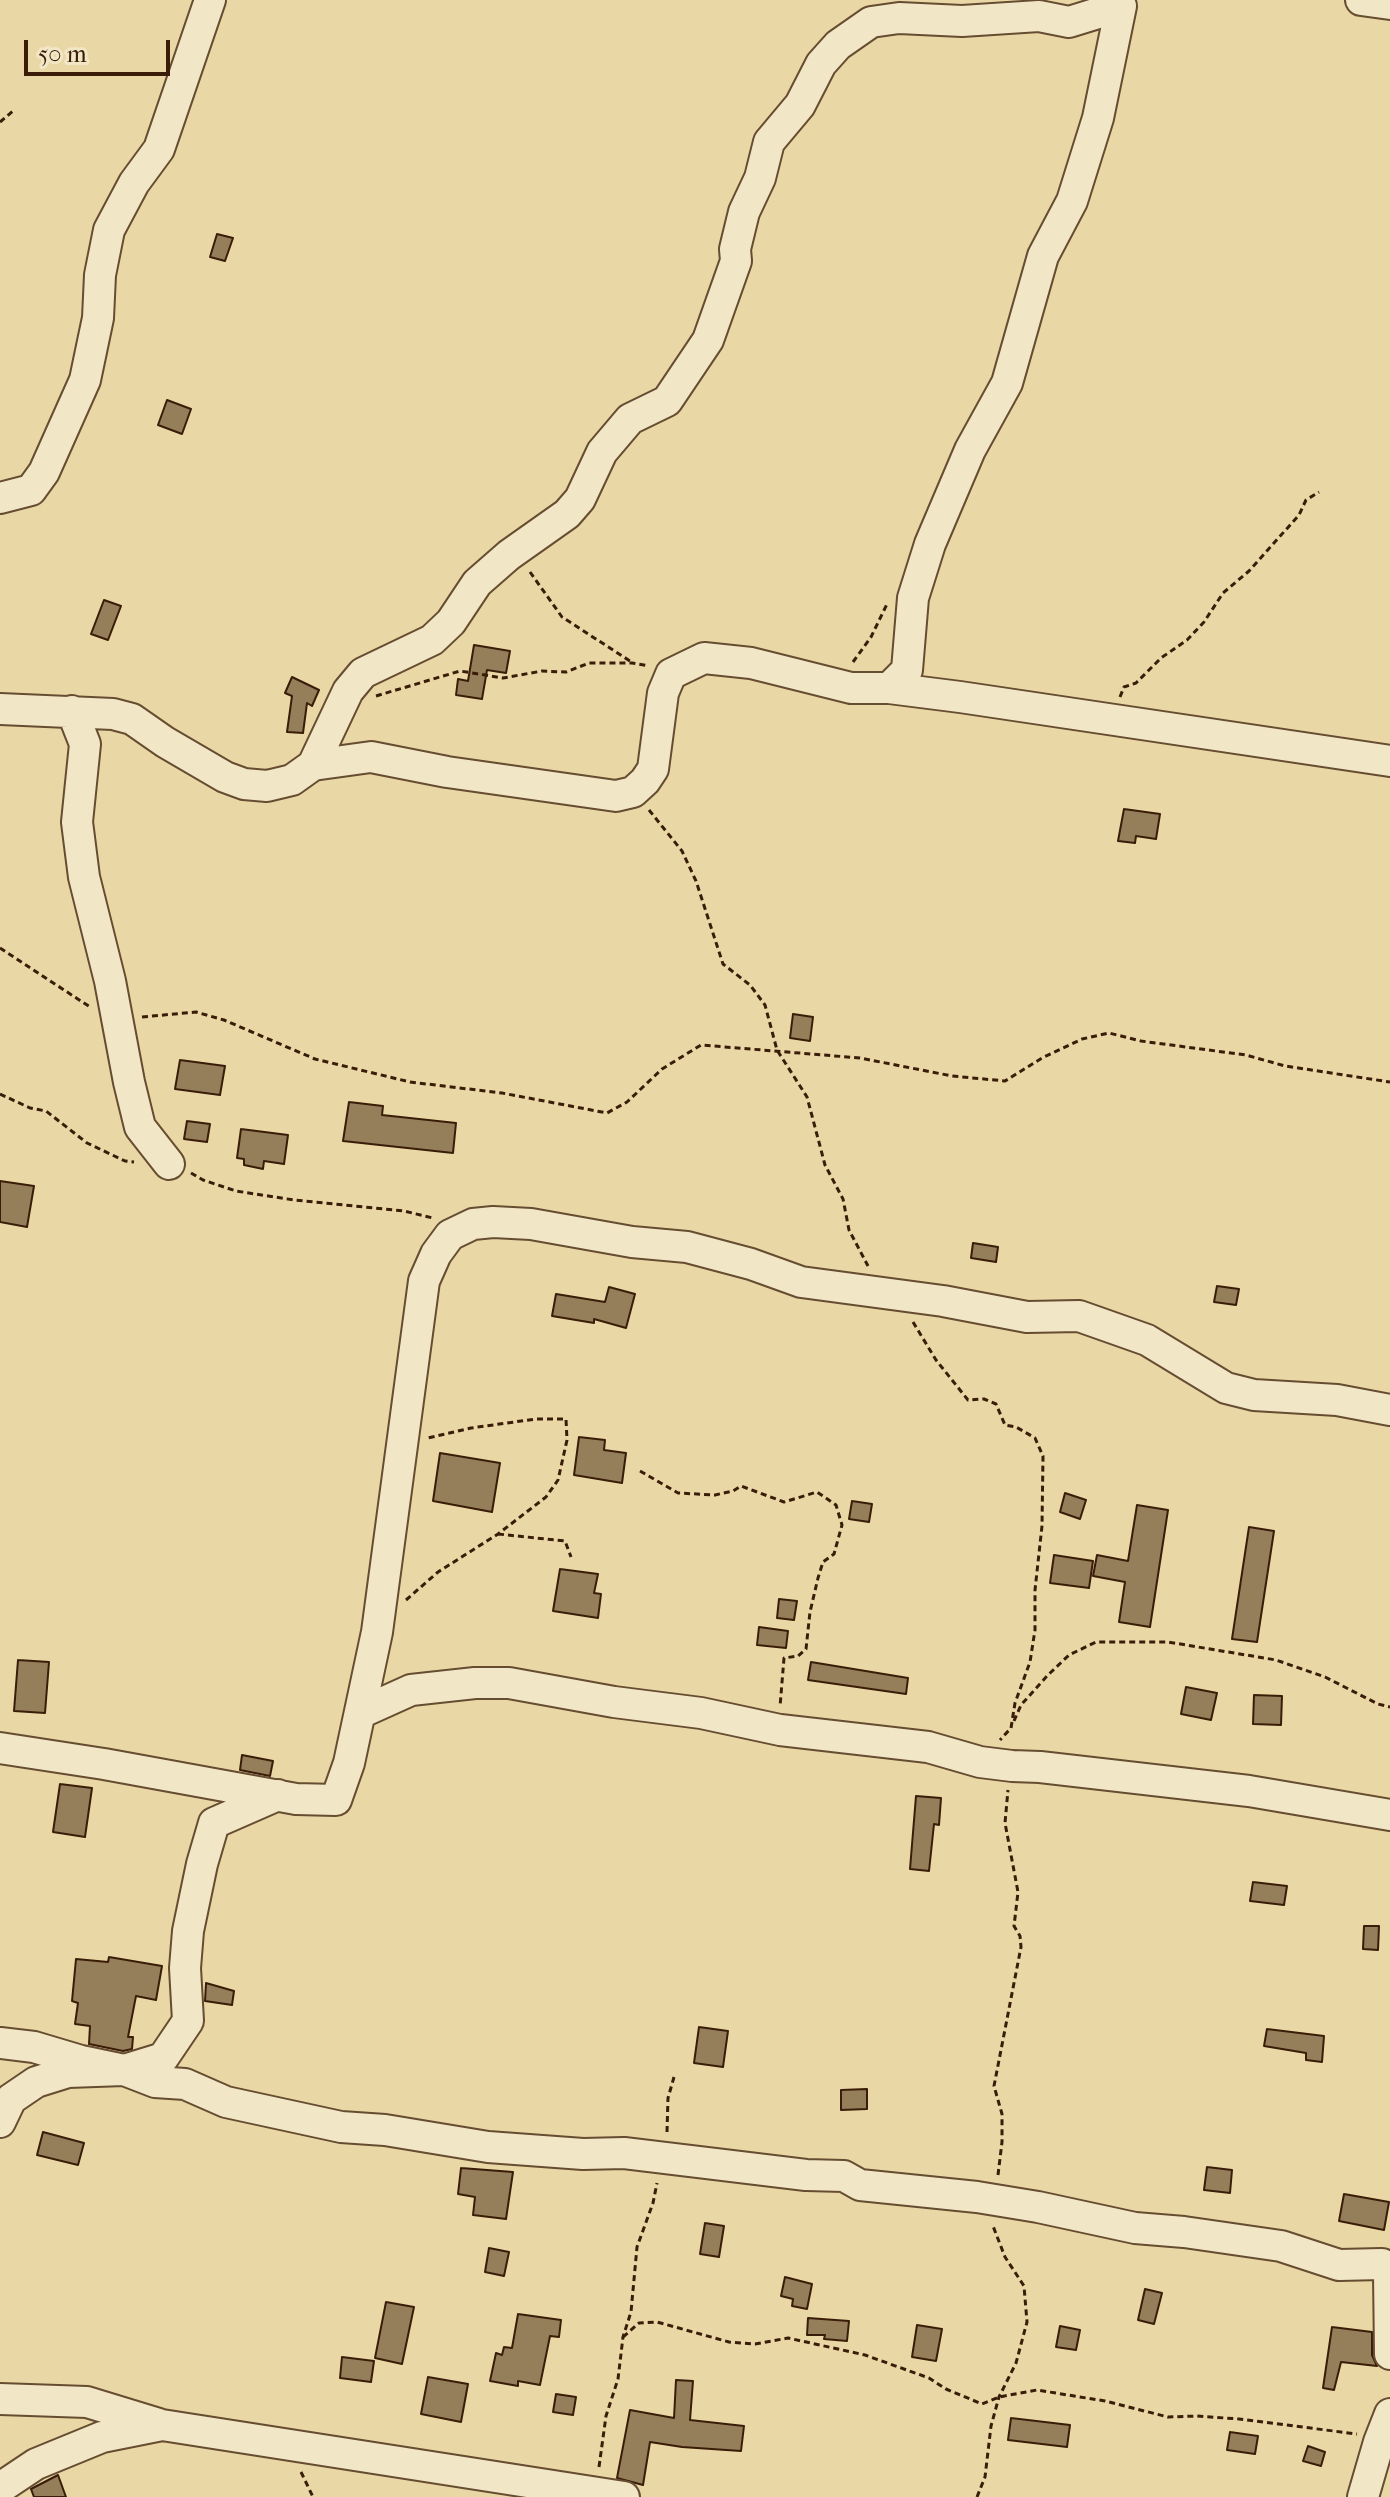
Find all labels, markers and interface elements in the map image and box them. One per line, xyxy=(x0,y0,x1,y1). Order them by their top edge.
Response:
scale bar xyxy=(28,24,174,74)
text: 50 m xyxy=(38,40,87,68)

